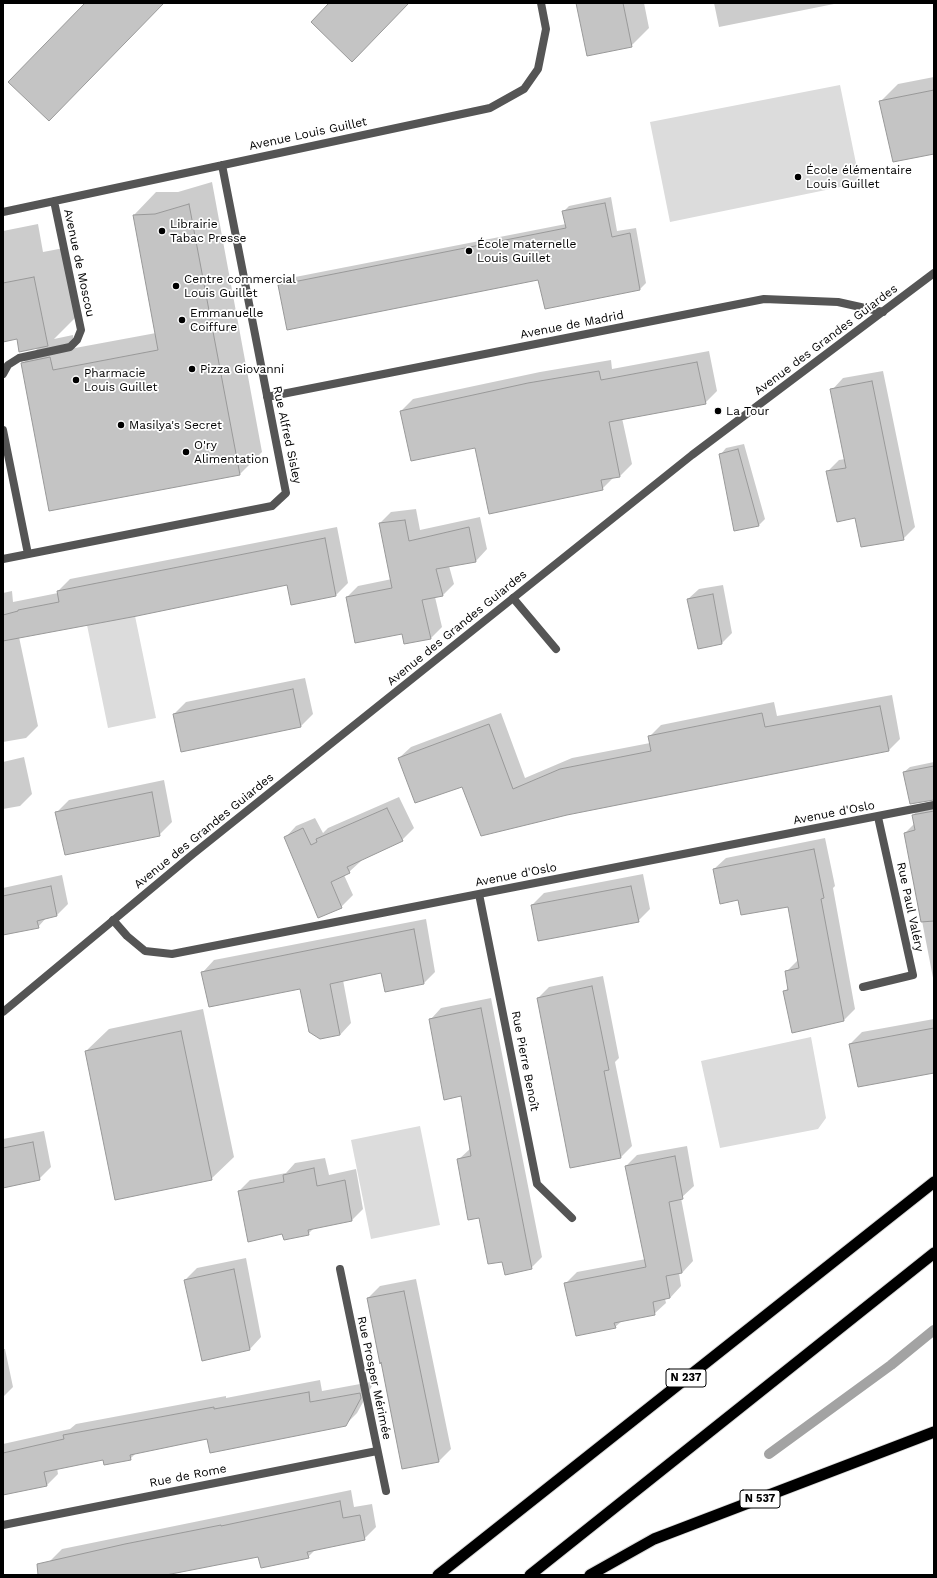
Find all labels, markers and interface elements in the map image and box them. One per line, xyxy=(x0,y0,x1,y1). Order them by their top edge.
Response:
street label: Avenue Louis Guillet xyxy=(248,114,368,154)
place label: École élémentaire Louis Guillet xyxy=(806,163,912,191)
marker: École élémentaire Louis Guillet xyxy=(793,172,803,182)
street label: Avenue de Moscou xyxy=(61,208,97,318)
place label: Librairie Tabac Presse xyxy=(170,217,246,245)
marker: Librairie Tabac Presse xyxy=(157,226,167,236)
place label: École maternelle Louis Guillet xyxy=(477,237,576,265)
marker: École maternelle Louis Guillet xyxy=(464,246,474,256)
place label: Centre commercial Louis Guillet xyxy=(184,272,296,300)
marker: Centre commercial Louis Guillet xyxy=(171,281,181,291)
street label: Avenue des Grandes Guiardes xyxy=(752,281,900,399)
place label: Emmanuelle Coiffure xyxy=(190,306,263,334)
street label: Avenue de Madrid xyxy=(519,308,625,342)
marker: Emmanuelle Coiffure xyxy=(177,315,187,325)
place label: Pizza Giovanni xyxy=(200,362,284,376)
marker: Pizza Giovanni xyxy=(187,364,197,374)
place label: Pharmacie Louis Guillet xyxy=(84,366,158,394)
marker: Pharmacie Louis Guillet xyxy=(71,375,81,385)
street label: Rue Alfred Sisley xyxy=(270,385,304,485)
place label: La Tour xyxy=(726,404,769,418)
marker: La Tour xyxy=(713,406,723,416)
place label: Masilya's Secret xyxy=(129,418,222,432)
marker: Masilya's Secret xyxy=(116,420,126,430)
place label: O'ry Alimentation xyxy=(194,438,269,466)
marker: O'ry Alimentation xyxy=(181,447,191,457)
street label: Avenue des Grandes Guiardes xyxy=(384,567,530,689)
street label: Avenue des Grandes Guiardes xyxy=(131,770,277,892)
street label: Avenue d'Oslo xyxy=(792,798,876,828)
street label: Avenue d'Oslo xyxy=(474,860,558,890)
street label: Rue Paul Valéry xyxy=(893,861,927,953)
street label: Rue Pierre Benoît xyxy=(508,1010,542,1112)
street label: Rue Prosper Mérimée xyxy=(354,1315,394,1441)
road number: N 237 xyxy=(666,1369,706,1387)
street label: Rue de Rome xyxy=(148,1461,228,1491)
road number: N 537 xyxy=(740,1490,780,1508)

